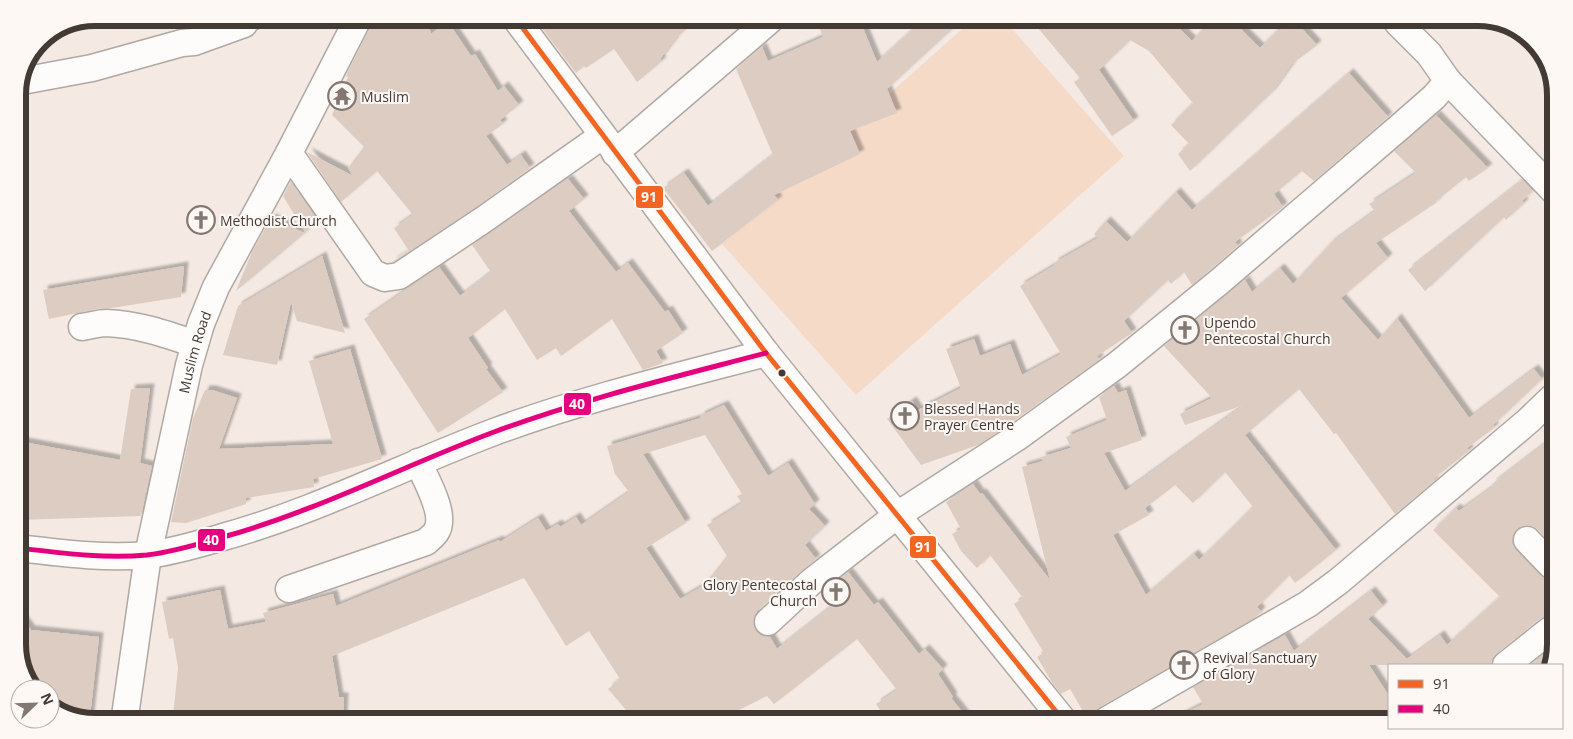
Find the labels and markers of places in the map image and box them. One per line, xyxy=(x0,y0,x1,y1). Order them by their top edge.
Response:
temple icon: Muslim xyxy=(327,81,357,111)
place label: Muslim xyxy=(361,87,409,106)
church icon: Methodist Church xyxy=(186,205,216,235)
place label: Methodist Church xyxy=(220,211,337,230)
place label: Upendo Pentecostal Church xyxy=(1204,313,1330,348)
church icon: Upendo Pentecostal Church xyxy=(1170,315,1200,345)
unlabelled marker xyxy=(777,368,787,378)
place label: Blessed Hands Prayer Centre xyxy=(924,399,1020,434)
church icon: Blessed Hands Prayer Centre xyxy=(890,401,920,431)
place label: Glory Pentecostal Church xyxy=(703,575,817,610)
church icon: Glory Pentecostal Church xyxy=(821,577,851,607)
place label: Revival Sanctuary of Glory xyxy=(1203,648,1318,683)
church icon: Revival Sanctuary of Glory xyxy=(1169,650,1199,680)

